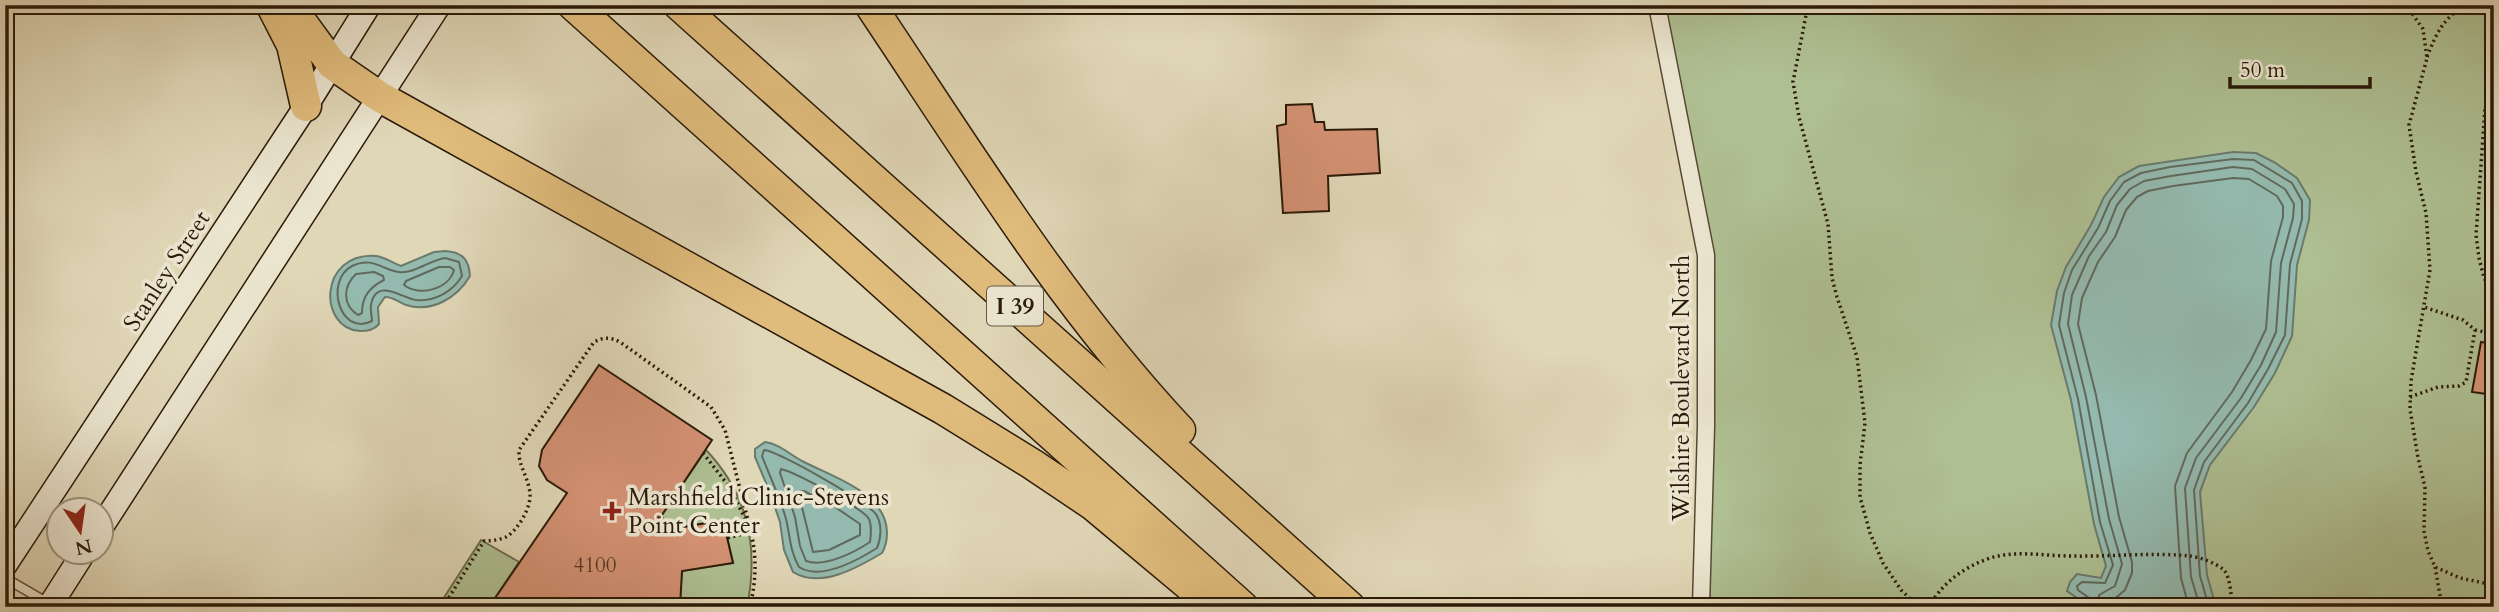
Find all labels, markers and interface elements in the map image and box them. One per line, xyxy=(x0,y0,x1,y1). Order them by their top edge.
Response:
scale bar xyxy=(2230,46,2370,90)
text: 50 m xyxy=(2240,56,2285,85)
street label: Stanley Street xyxy=(116,204,219,338)
street label: Wilshire Boulevard North xyxy=(1665,255,1698,522)
road number: I 39 xyxy=(987,286,1043,326)
place label: Marshfield Clinic-Stevens Point Center xyxy=(628,481,889,542)
north arrow xyxy=(46,496,116,566)
marker: Marshfield Clinic-Stevens Point Center xyxy=(602,501,622,521)
text: N xyxy=(72,532,95,561)
house number: 4100 xyxy=(573,551,617,580)

